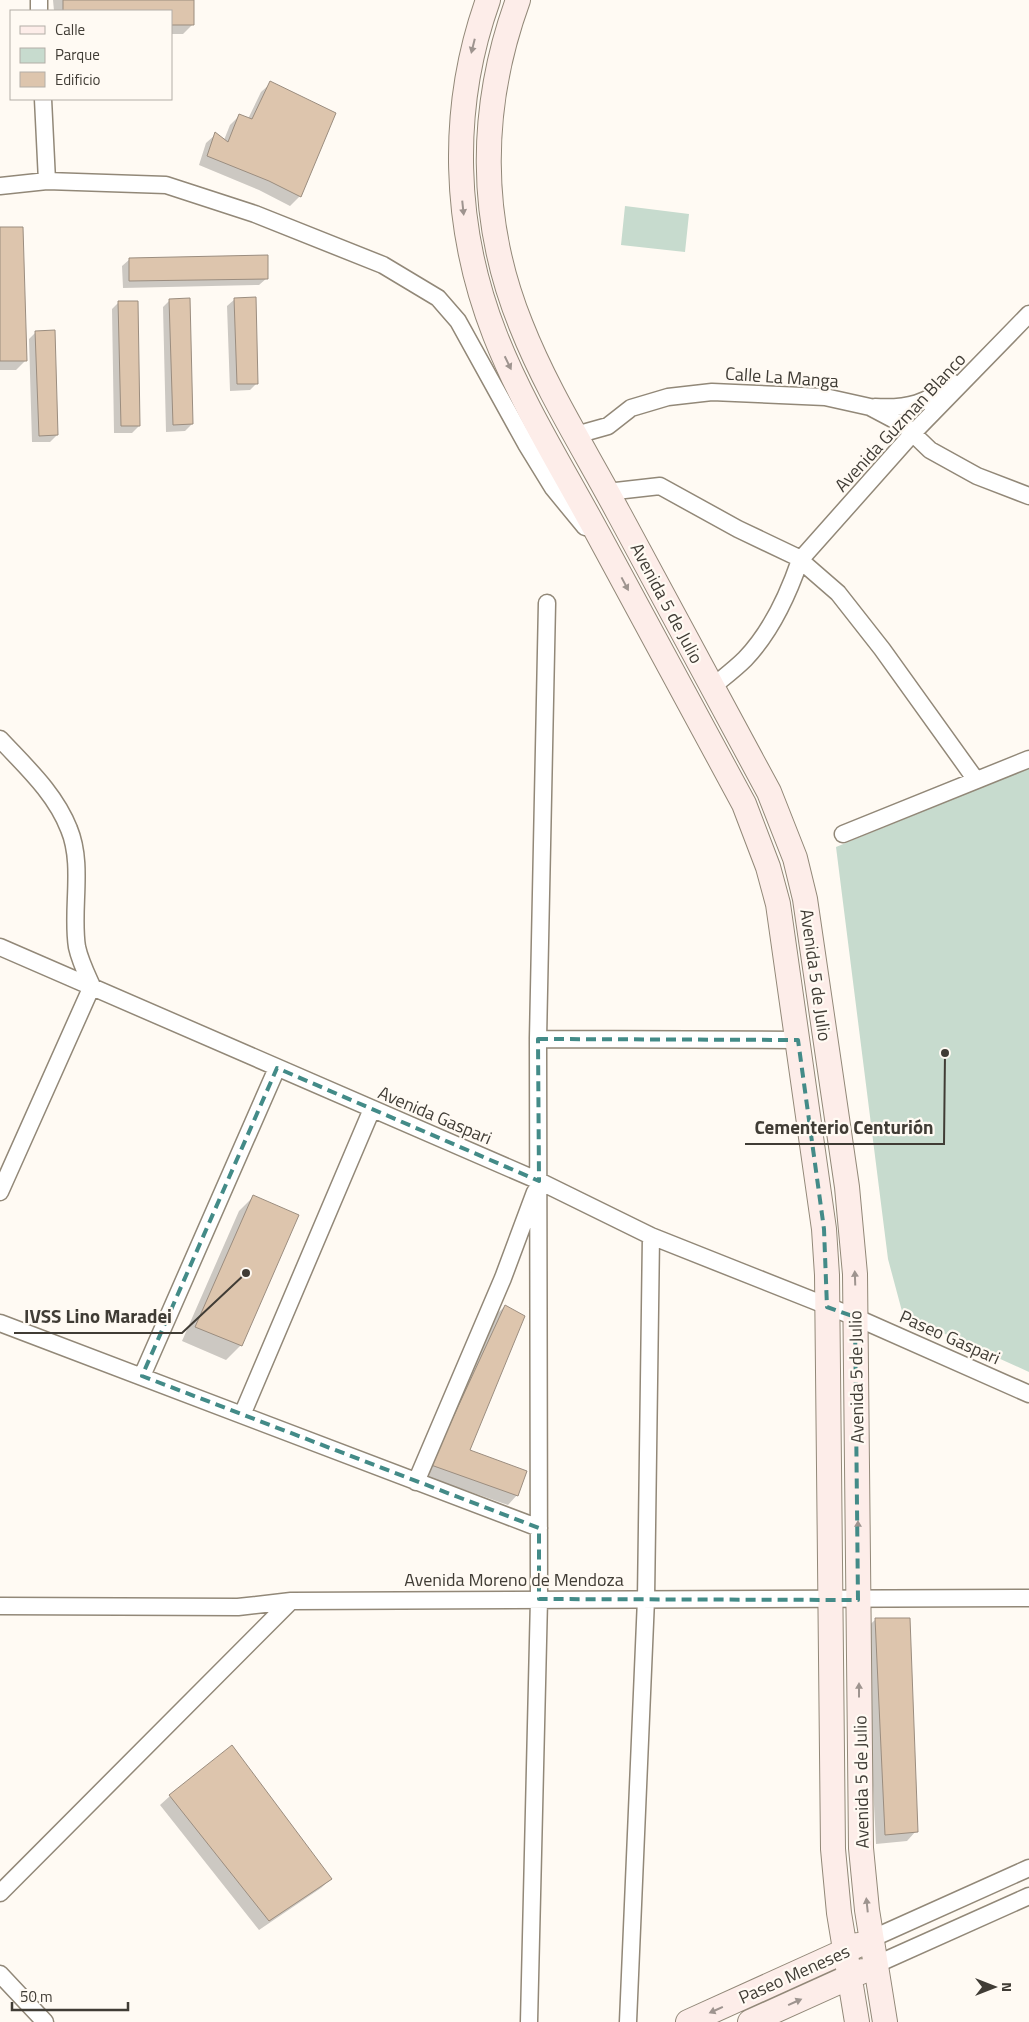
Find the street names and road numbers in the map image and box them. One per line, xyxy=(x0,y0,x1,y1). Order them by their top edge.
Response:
street label: Avenida Guzman Blanco xyxy=(828,346,972,498)
street label: Calle La Manga xyxy=(724,360,840,394)
street label: Avenida 5 de Julio xyxy=(624,538,710,668)
street label: Avenida 5 de Julio xyxy=(793,907,839,1043)
street label: Avenida Gaspari xyxy=(374,1079,496,1151)
street label: Paseo Gaspari xyxy=(895,1303,1005,1371)
street label: Avenida 5 de Julio xyxy=(841,1310,871,1444)
street label: Avenida Moreno de Mendoza xyxy=(404,1566,624,1593)
street label: Avenida 5 de Julio xyxy=(846,1715,876,1849)
street label: Paseo Meneses xyxy=(734,1937,854,2011)

